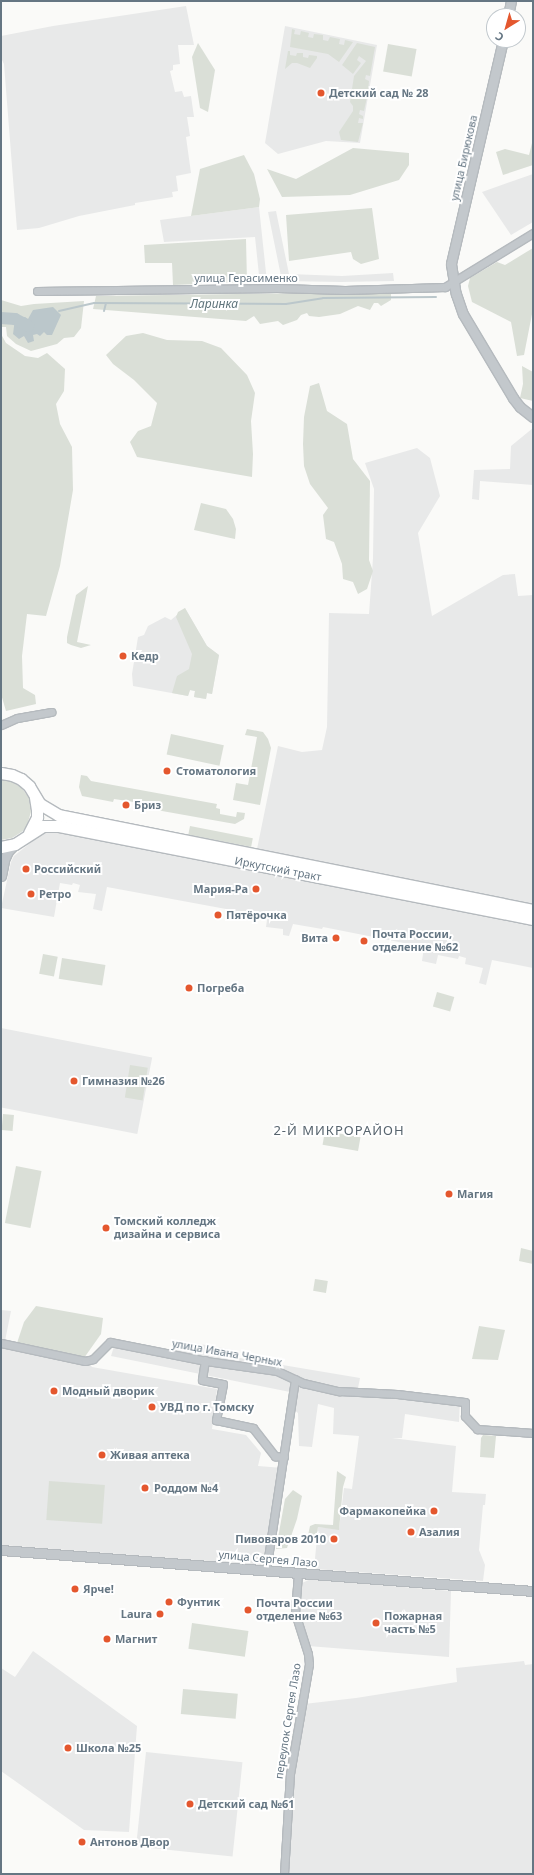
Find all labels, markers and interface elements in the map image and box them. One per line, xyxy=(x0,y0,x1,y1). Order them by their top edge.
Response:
north arrow xyxy=(486,8,526,48)
text: С xyxy=(492,29,506,45)
place label: Детский сад № 28 xyxy=(329,86,428,100)
marker: Детский сад № 28 xyxy=(316,88,326,98)
street label: улица Бирюкова xyxy=(448,114,480,202)
street label: улица Герасименко xyxy=(194,271,298,285)
water label: Ларинка xyxy=(190,297,238,311)
place label: Кедр xyxy=(131,649,159,663)
marker: Кедр xyxy=(118,651,128,661)
place label: Стоматология xyxy=(176,764,256,778)
marker: Стоматология xyxy=(161,765,173,777)
place label: Бриз xyxy=(134,798,161,812)
marker: Бриз xyxy=(121,800,131,810)
street label: Иркутский тракт xyxy=(233,854,323,884)
place label: Российский xyxy=(34,862,101,876)
marker: Российский xyxy=(21,864,31,874)
place label: Мария-Ра xyxy=(193,882,248,896)
marker: Мария-Ра xyxy=(251,884,261,894)
place label: Ретро xyxy=(39,887,71,901)
marker: Ретро xyxy=(26,889,36,899)
place label: Пятёрочка xyxy=(226,908,287,922)
marker: Пятёрочка xyxy=(213,910,223,920)
place label: Почта России, отделение №62 xyxy=(372,928,458,954)
place label: Вита xyxy=(301,931,328,945)
marker: Вита xyxy=(331,933,341,943)
marker: Почта России, отделение №62 xyxy=(359,936,369,946)
place label: Погреба xyxy=(197,981,244,995)
marker: Погреба xyxy=(184,983,194,993)
place label: Гимназия №26 xyxy=(82,1074,165,1088)
marker: Гимназия №26 xyxy=(69,1076,79,1086)
district label: 2-Й МИКРОРАЙОН xyxy=(273,1122,405,1138)
place label: Магия xyxy=(457,1187,493,1201)
marker: Магия xyxy=(444,1189,454,1199)
place label: Томский колледж дизайна и сервиса xyxy=(114,1215,220,1241)
marker: Томский колледж дизайна и сервиса xyxy=(101,1223,111,1233)
street label: улица Ивана Черных xyxy=(171,1337,283,1369)
place label: Модный дворик xyxy=(62,1384,155,1398)
marker: Модный дворик xyxy=(49,1386,59,1396)
place label: УВД по г. Томску xyxy=(160,1400,254,1414)
marker: УВД по г. Томску xyxy=(147,1402,157,1412)
place label: Живая аптека xyxy=(110,1448,190,1462)
marker: Живая аптека xyxy=(97,1450,107,1460)
place label: Роддом №4 xyxy=(154,1481,218,1495)
marker: Роддом №4 xyxy=(139,1482,151,1494)
place label: Фармакопейка xyxy=(339,1504,426,1518)
marker: Фармакопейка xyxy=(429,1506,439,1516)
place label: Азалия xyxy=(419,1525,460,1539)
marker: Азалия xyxy=(406,1527,416,1537)
place label: Пивоваров 2010 xyxy=(235,1532,326,1546)
marker: Пивоваров 2010 xyxy=(329,1534,339,1544)
street label: улица Сергея Лазо xyxy=(218,1548,318,1570)
place label: Ярче! xyxy=(83,1582,114,1596)
marker: Ярче! xyxy=(70,1584,80,1594)
place label: Фунтик xyxy=(177,1595,220,1609)
marker: Фунтик xyxy=(164,1597,174,1607)
place label: Почта России отделение №63 xyxy=(256,1597,342,1623)
marker: Почта России отделение №63 xyxy=(243,1605,253,1615)
place label: Laura xyxy=(121,1607,152,1621)
marker: Laura xyxy=(155,1609,165,1619)
place label: Пожарная часть №5 xyxy=(384,1610,442,1636)
marker: Пожарная часть №5 xyxy=(371,1618,381,1628)
place label: Магнит xyxy=(115,1632,157,1646)
marker: Магнит xyxy=(102,1634,112,1644)
street label: переулок Сергея Лазо xyxy=(272,1662,304,1780)
place label: Школа №25 xyxy=(76,1741,141,1755)
marker: Школа №25 xyxy=(63,1743,73,1753)
place label: Детский сад №61 xyxy=(198,1797,295,1811)
marker: Детский сад №61 xyxy=(185,1799,195,1809)
place label: Антонов Двор xyxy=(90,1835,169,1849)
marker: Антонов Двор xyxy=(77,1837,87,1847)

